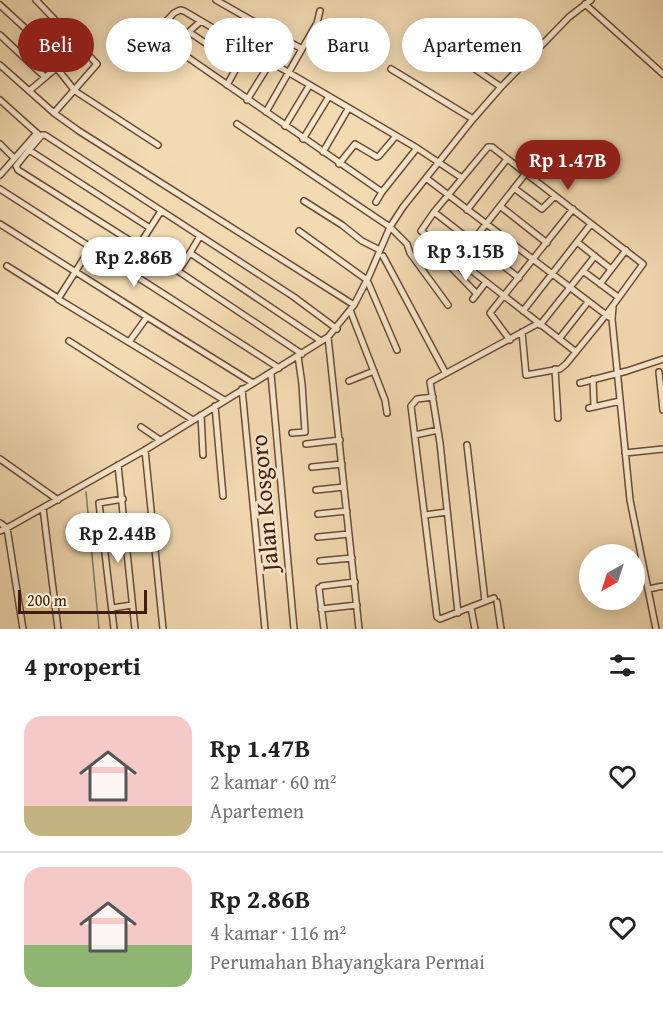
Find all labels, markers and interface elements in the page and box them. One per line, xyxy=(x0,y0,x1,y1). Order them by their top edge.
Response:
chip: Beli xyxy=(18,18,94,72)
chip: Sewa xyxy=(106,18,192,72)
chip: Filter xyxy=(204,18,294,72)
chip: Baru xyxy=(306,18,390,72)
chip: Apartemen xyxy=(402,18,543,72)
pin: Rp 1.47B xyxy=(506,140,630,191)
text: Rp 1.47B xyxy=(529,145,607,174)
pin: Rp 3.15B xyxy=(404,231,528,282)
text: Rp 3.15B xyxy=(427,236,505,265)
pin: Rp 2.86B xyxy=(72,237,196,288)
text: Rp 2.86B xyxy=(95,242,173,271)
street label: Jalan Kosgoro xyxy=(241,433,288,576)
pin: Rp 2.44B xyxy=(56,513,180,564)
text: Rp 2.44B xyxy=(79,518,157,547)
north arrow xyxy=(579,544,645,610)
map controls xyxy=(579,544,645,610)
scale bar xyxy=(18,587,147,614)
text: 200 m xyxy=(27,588,67,612)
text: 4 properti xyxy=(24,646,141,685)
icon: filters xyxy=(606,649,639,682)
text: Rp 1.47B xyxy=(210,728,310,767)
icon: home xyxy=(72,740,144,812)
icon: heart xyxy=(606,760,639,793)
text: 2 kamar · 60 m² xyxy=(210,767,337,796)
text: Apartemen xyxy=(210,796,304,825)
text: Rp 2.86B xyxy=(210,879,310,918)
icon: home xyxy=(72,891,144,963)
icon: heart xyxy=(606,911,639,944)
text: 4 kamar · 116 m² xyxy=(210,918,346,947)
text: Perumahan Bhayangkara Permai xyxy=(210,947,485,976)

